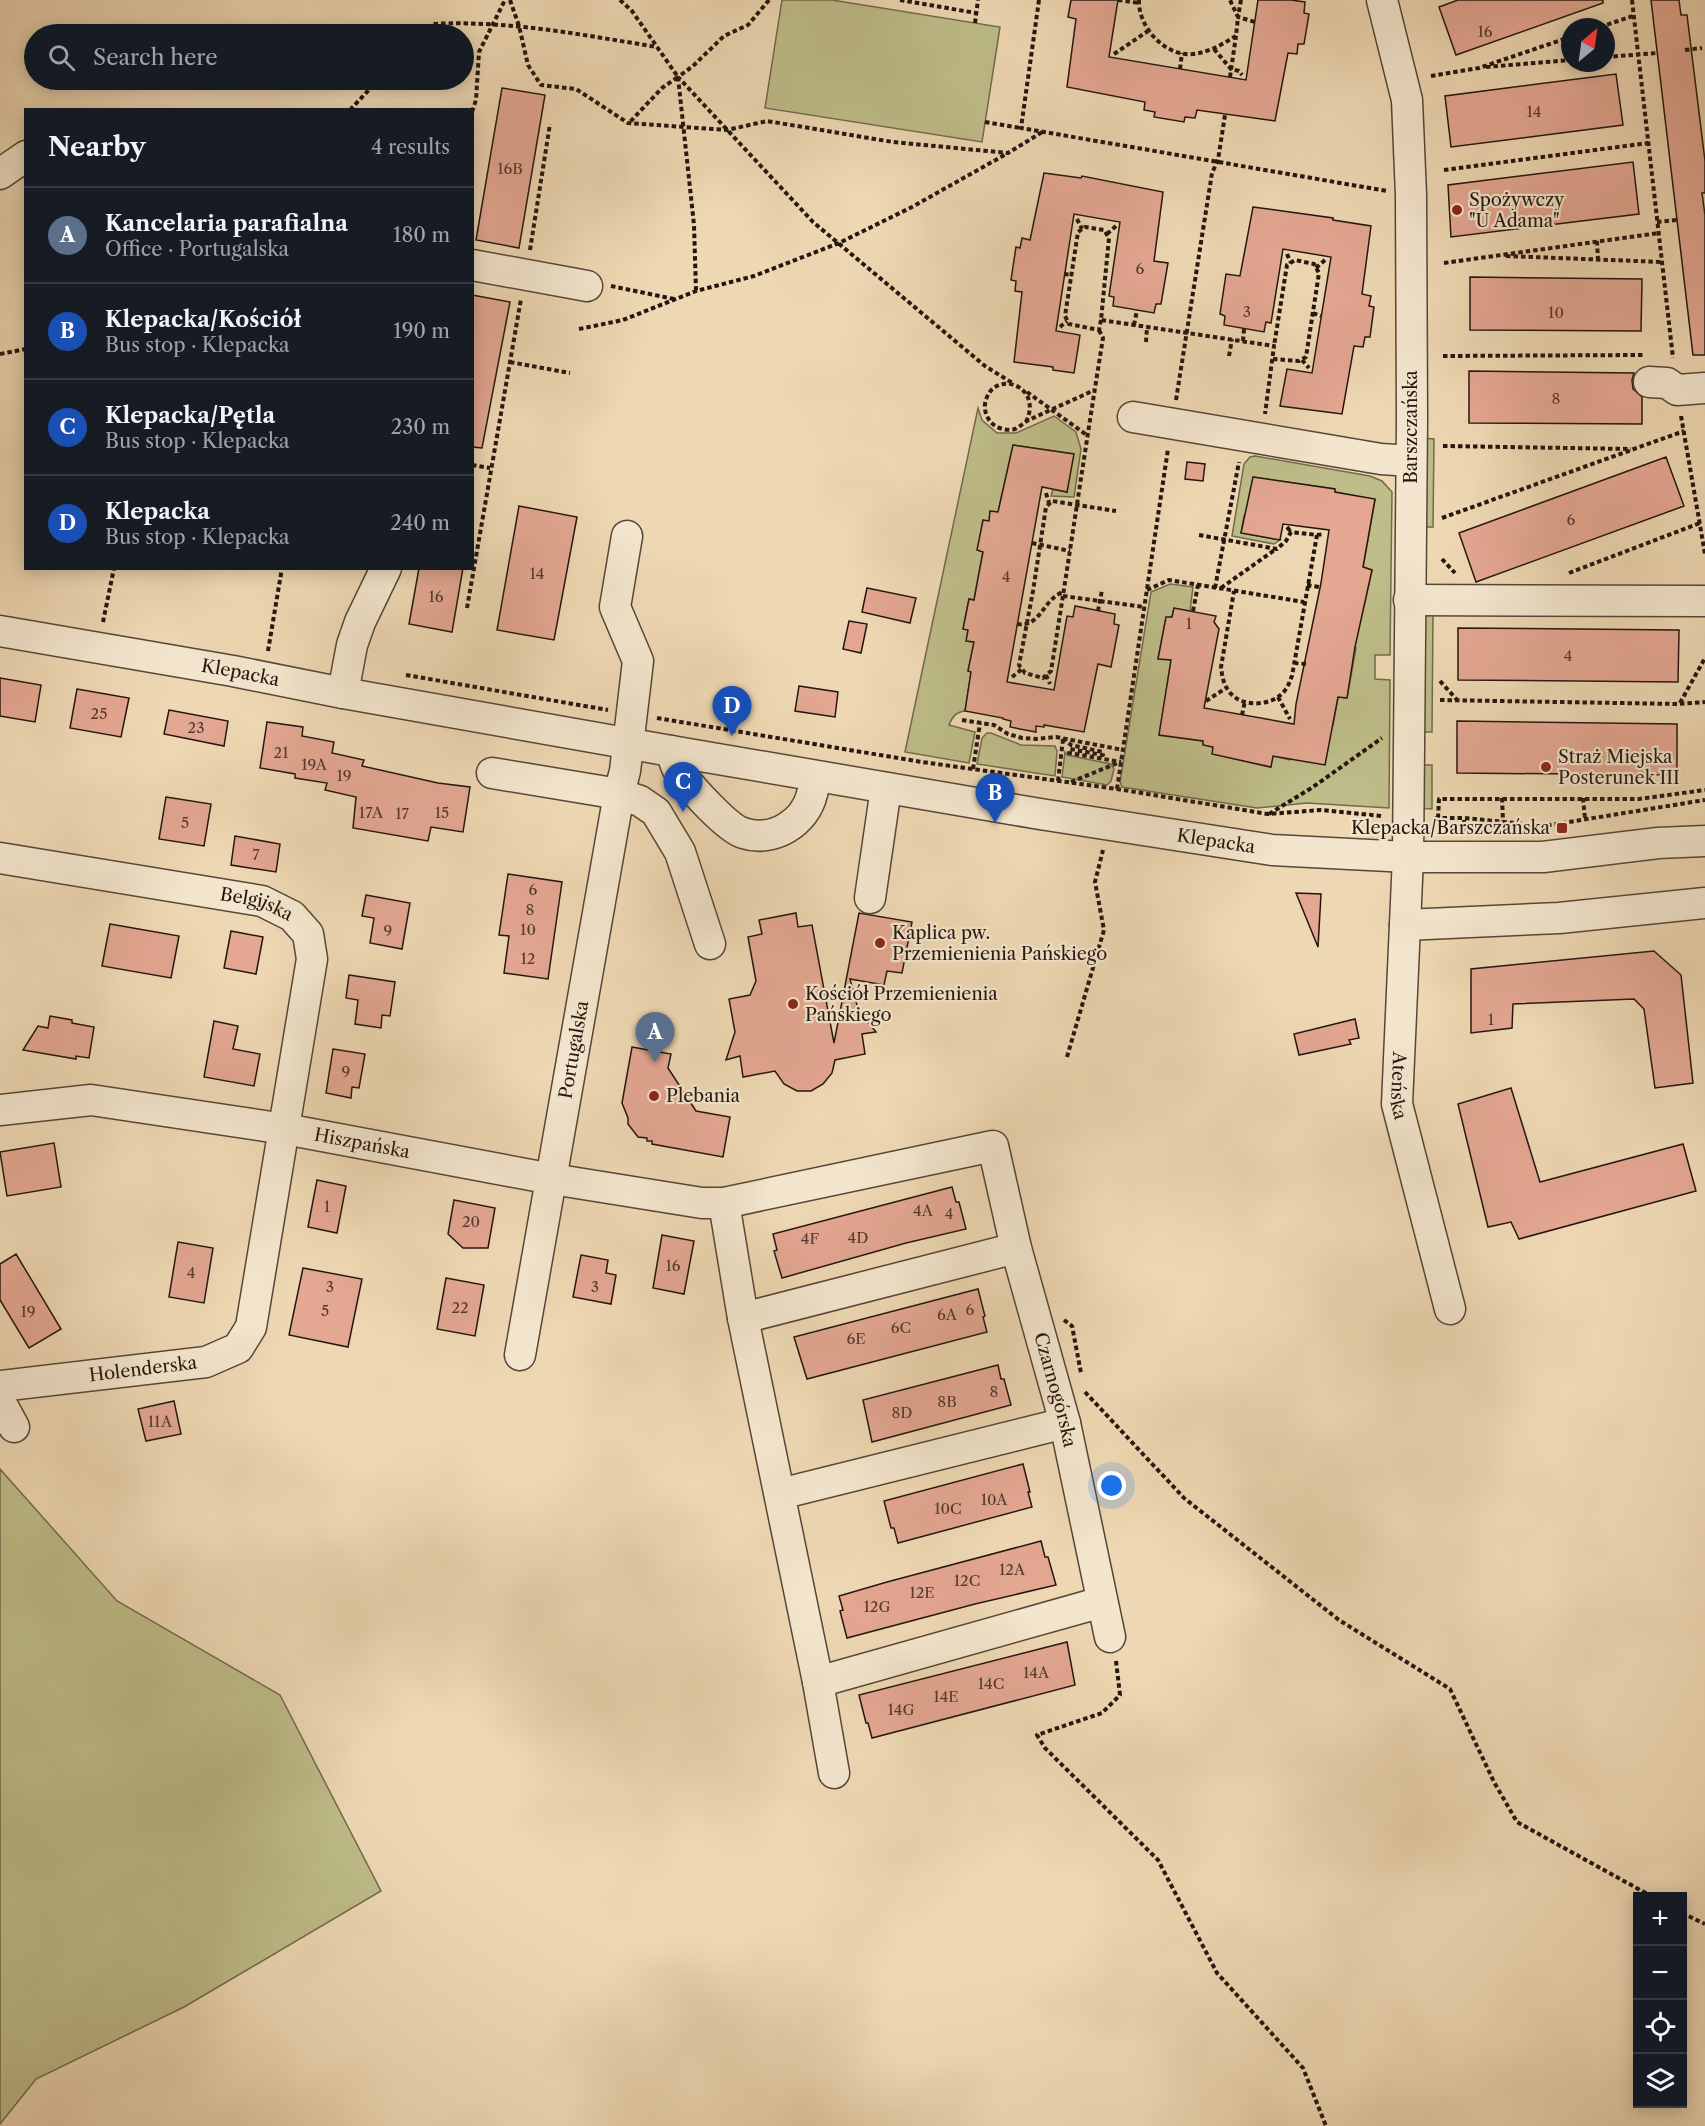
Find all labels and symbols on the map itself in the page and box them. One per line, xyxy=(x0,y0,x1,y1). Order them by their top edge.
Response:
north arrow xyxy=(1561,18,1615,72)
house number: 16 xyxy=(1477,22,1493,41)
house number: 14 xyxy=(1527,102,1541,121)
house number: 16B xyxy=(497,159,523,178)
place label: Spożywczy "U Adama" xyxy=(1469,189,1565,232)
marker: Spożywczy "U Adama" xyxy=(1450,203,1464,217)
house number: 6 xyxy=(1136,259,1145,278)
house number: 3 xyxy=(1243,302,1251,321)
house number: 10 xyxy=(1548,303,1564,322)
street label: Barszczańska xyxy=(1400,370,1422,484)
house number: 8 xyxy=(1552,389,1561,408)
house number: 6 xyxy=(1567,510,1576,529)
house number: 14 xyxy=(530,564,544,583)
house number: 4 xyxy=(1002,567,1010,586)
house number: 16 xyxy=(428,587,444,606)
house number: 1 xyxy=(1186,614,1193,633)
house number: 4 xyxy=(1564,646,1572,665)
street label: Klepacka xyxy=(200,655,282,691)
pin: D xyxy=(712,686,752,736)
house number: 25 xyxy=(91,704,107,723)
house number: 23 xyxy=(188,718,204,737)
house number: 21 xyxy=(274,743,289,762)
place label: Straż Miejska Posterunek III xyxy=(1558,746,1680,789)
house number: 19A xyxy=(301,755,328,774)
marker: Straż Miejska Posterunek III xyxy=(1539,760,1553,774)
pin: C xyxy=(664,762,702,812)
house number: 19 xyxy=(336,766,352,785)
pin: B xyxy=(976,774,1014,823)
house number: 17A xyxy=(359,803,384,822)
house number: 15 xyxy=(435,803,449,822)
house number: 17 xyxy=(395,804,409,823)
house number: 5 xyxy=(181,813,189,832)
place label: Klepacka/Barszczańska xyxy=(1351,817,1551,839)
marker: Klepacka/Barszczańska xyxy=(1555,821,1569,835)
street label: Klepacka xyxy=(1175,824,1257,858)
house number: 7 xyxy=(252,845,260,864)
house number: 6 xyxy=(529,880,538,899)
street label: Belgijska xyxy=(219,883,297,926)
house number: 8 xyxy=(526,900,535,919)
house number: 10 xyxy=(520,920,536,939)
house number: 9 xyxy=(384,921,392,940)
place label: Kaplica pw. Przemienienia Pańskiego xyxy=(892,922,1107,965)
marker: Kaplica pw. Przemienienia Pańskiego xyxy=(873,936,887,950)
house number: 12 xyxy=(521,949,535,968)
place label: Kościół Przemienienia Pańskiego xyxy=(805,983,998,1026)
marker: Kościół Przemienienia Pańskiego xyxy=(786,997,800,1011)
street label: Portugalska xyxy=(554,998,593,1100)
house number: 1 xyxy=(1488,1010,1495,1029)
pin: A xyxy=(636,1012,674,1062)
street label: Ateńska xyxy=(1385,1050,1412,1122)
house number: 9 xyxy=(342,1062,350,1081)
place label: Plebania xyxy=(666,1085,740,1107)
marker: Plebania xyxy=(647,1089,661,1103)
street label: Hiszpańska xyxy=(312,1124,412,1163)
house number: 1 xyxy=(324,1197,331,1216)
house number: 4A xyxy=(913,1201,934,1220)
house number: 4 xyxy=(945,1204,953,1223)
house number: 20 xyxy=(462,1212,480,1231)
house number: 4D xyxy=(848,1228,868,1247)
house number: 4F xyxy=(801,1229,819,1248)
house number: 16 xyxy=(665,1256,681,1275)
house number: 4 xyxy=(187,1263,195,1282)
house number: 3 xyxy=(326,1277,334,1296)
house number: 3 xyxy=(591,1277,599,1296)
house number: 22 xyxy=(451,1298,469,1317)
house number: 6 xyxy=(966,1300,975,1319)
house number: 5 xyxy=(321,1301,329,1320)
house number: 19 xyxy=(20,1302,36,1321)
house number: 6A xyxy=(937,1305,958,1324)
house number: 6C xyxy=(891,1318,911,1337)
house number: 6E xyxy=(846,1329,866,1348)
street label: Czarnogórska xyxy=(1029,1330,1081,1450)
street label: Holenderska xyxy=(88,1351,199,1387)
house number: 8 xyxy=(990,1382,999,1401)
house number: 8B xyxy=(937,1392,957,1411)
house number: 8D xyxy=(891,1403,913,1422)
house number: 11A xyxy=(148,1412,173,1431)
your location xyxy=(1097,1471,1126,1500)
house number: 10A xyxy=(981,1490,1008,1509)
house number: 10C xyxy=(934,1499,962,1518)
house number: 12A xyxy=(999,1560,1026,1579)
house number: 12C xyxy=(954,1571,980,1590)
house number: 12E xyxy=(909,1583,935,1602)
house number: 12G xyxy=(863,1597,891,1616)
house number: 14A xyxy=(1023,1663,1050,1682)
house number: 14C xyxy=(978,1674,1004,1693)
house number: 14E xyxy=(933,1687,959,1706)
house number: 14G xyxy=(887,1700,915,1719)

